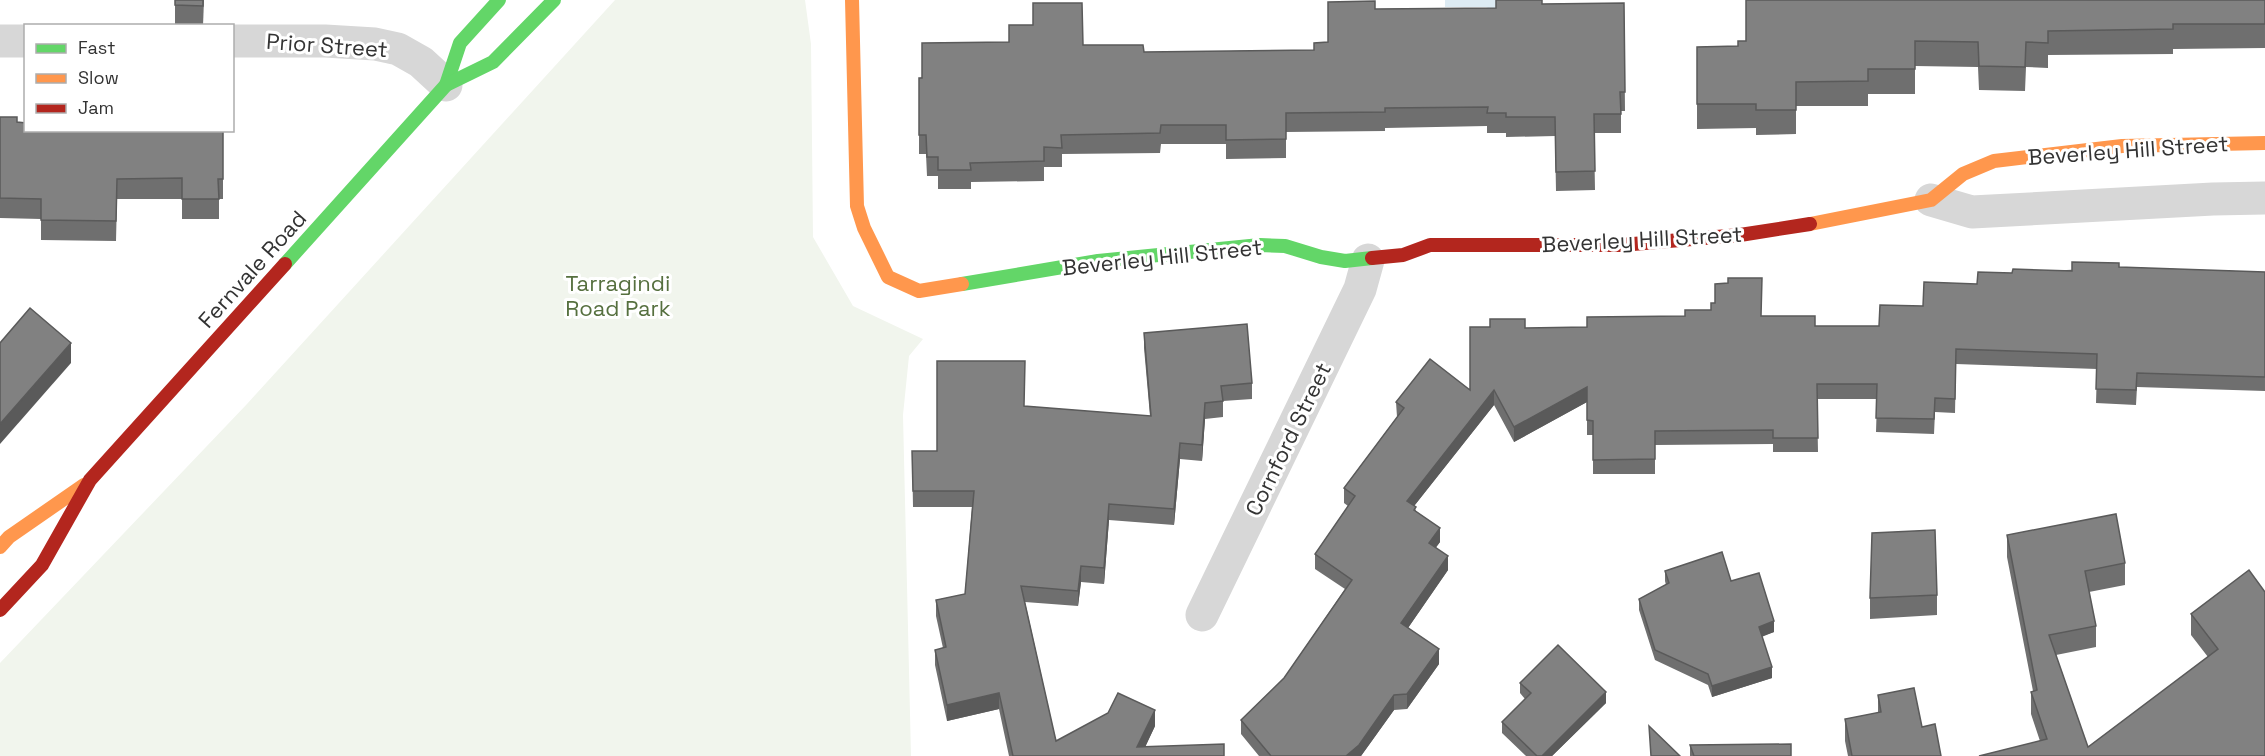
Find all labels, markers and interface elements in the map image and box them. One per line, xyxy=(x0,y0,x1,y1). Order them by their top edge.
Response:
legend xyxy=(24,24,234,132)
street label: Prior Street xyxy=(265,27,389,63)
text: Fast xyxy=(78,36,115,59)
text: Slow xyxy=(78,66,119,89)
text: Jam xyxy=(78,96,114,119)
street label: Beverley Hill Street xyxy=(2027,129,2229,171)
street label: Fernvale Road xyxy=(192,204,312,334)
street label: Beverley Hill Street xyxy=(1541,220,1743,258)
street label: Beverley Hill Street xyxy=(1061,233,1263,281)
park label: Tarragindi Road Park xyxy=(565,269,671,322)
street label: Cornford Street xyxy=(1239,358,1337,520)

